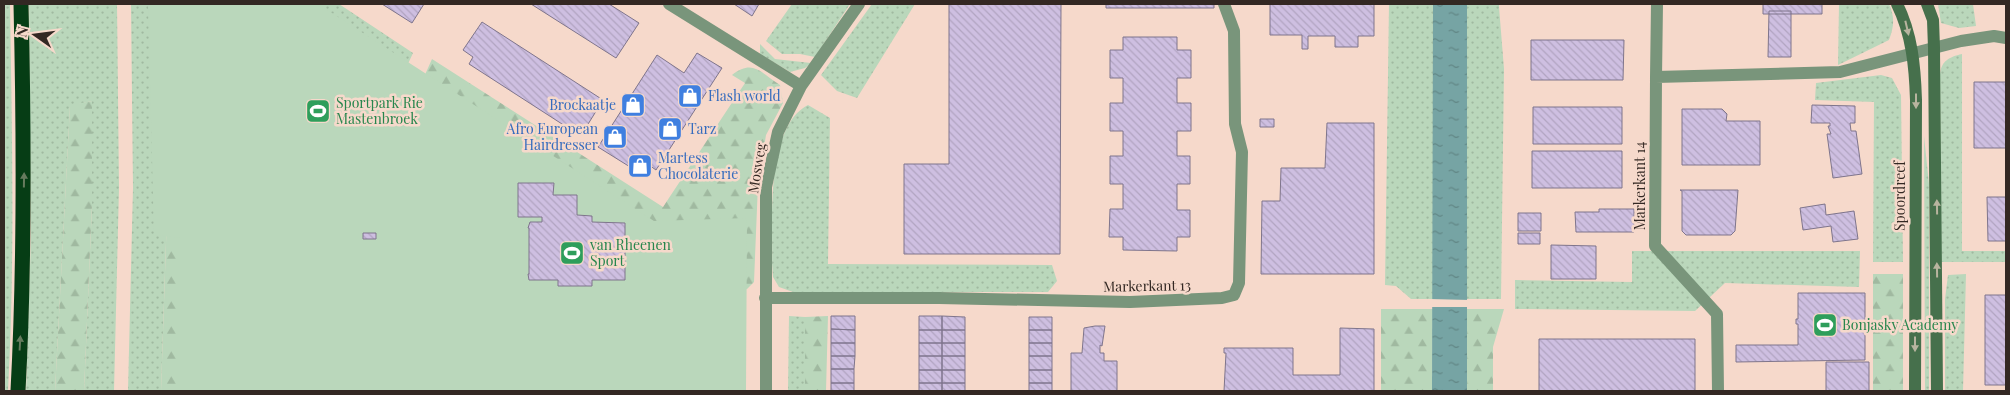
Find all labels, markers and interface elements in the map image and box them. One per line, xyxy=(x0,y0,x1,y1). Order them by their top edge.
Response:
north arrow xyxy=(10,10,60,60)
one-way arrow xyxy=(1903,20,1911,35)
text: N xyxy=(11,25,32,39)
shop icon: Flash world xyxy=(677,83,703,109)
place label: Flash world xyxy=(708,86,781,105)
shop icon: Brockaatje xyxy=(620,92,646,118)
place label: Sportpark Rie Mastenbroek xyxy=(336,93,423,128)
one-way arrow xyxy=(1912,94,1920,110)
place label: Brockaatje xyxy=(549,95,616,114)
sports icon: Sportpark Rie Mastenbroek xyxy=(305,98,331,124)
shop icon: Tarz xyxy=(657,116,683,142)
place label: Afro European Hairdresser xyxy=(506,119,599,154)
place label: Tarz xyxy=(688,119,717,138)
shop icon: Afro European Hairdresser xyxy=(602,124,628,150)
street label: Mosweg xyxy=(743,141,770,195)
street label: Markerkant 14 xyxy=(1630,142,1649,230)
place label: Martess Chocolaterie xyxy=(658,148,738,183)
shop icon: Martess Chocolaterie xyxy=(627,153,653,179)
street label: Spoordreef xyxy=(1890,160,1909,231)
one-way arrow xyxy=(20,172,28,188)
one-way arrow xyxy=(1932,198,1940,214)
place label: van Rheenen Sport xyxy=(589,235,671,270)
sports icon: van Rheenen Sport xyxy=(559,240,585,266)
one-way arrow xyxy=(1933,262,1941,278)
street label: Markerkant 13 xyxy=(1103,275,1191,296)
sports icon: Bonjasky Academy xyxy=(1812,312,1838,338)
place label: Bonjasky Academy xyxy=(1842,315,1958,334)
one-way arrow xyxy=(17,334,25,350)
one-way arrow xyxy=(1911,336,1919,352)

